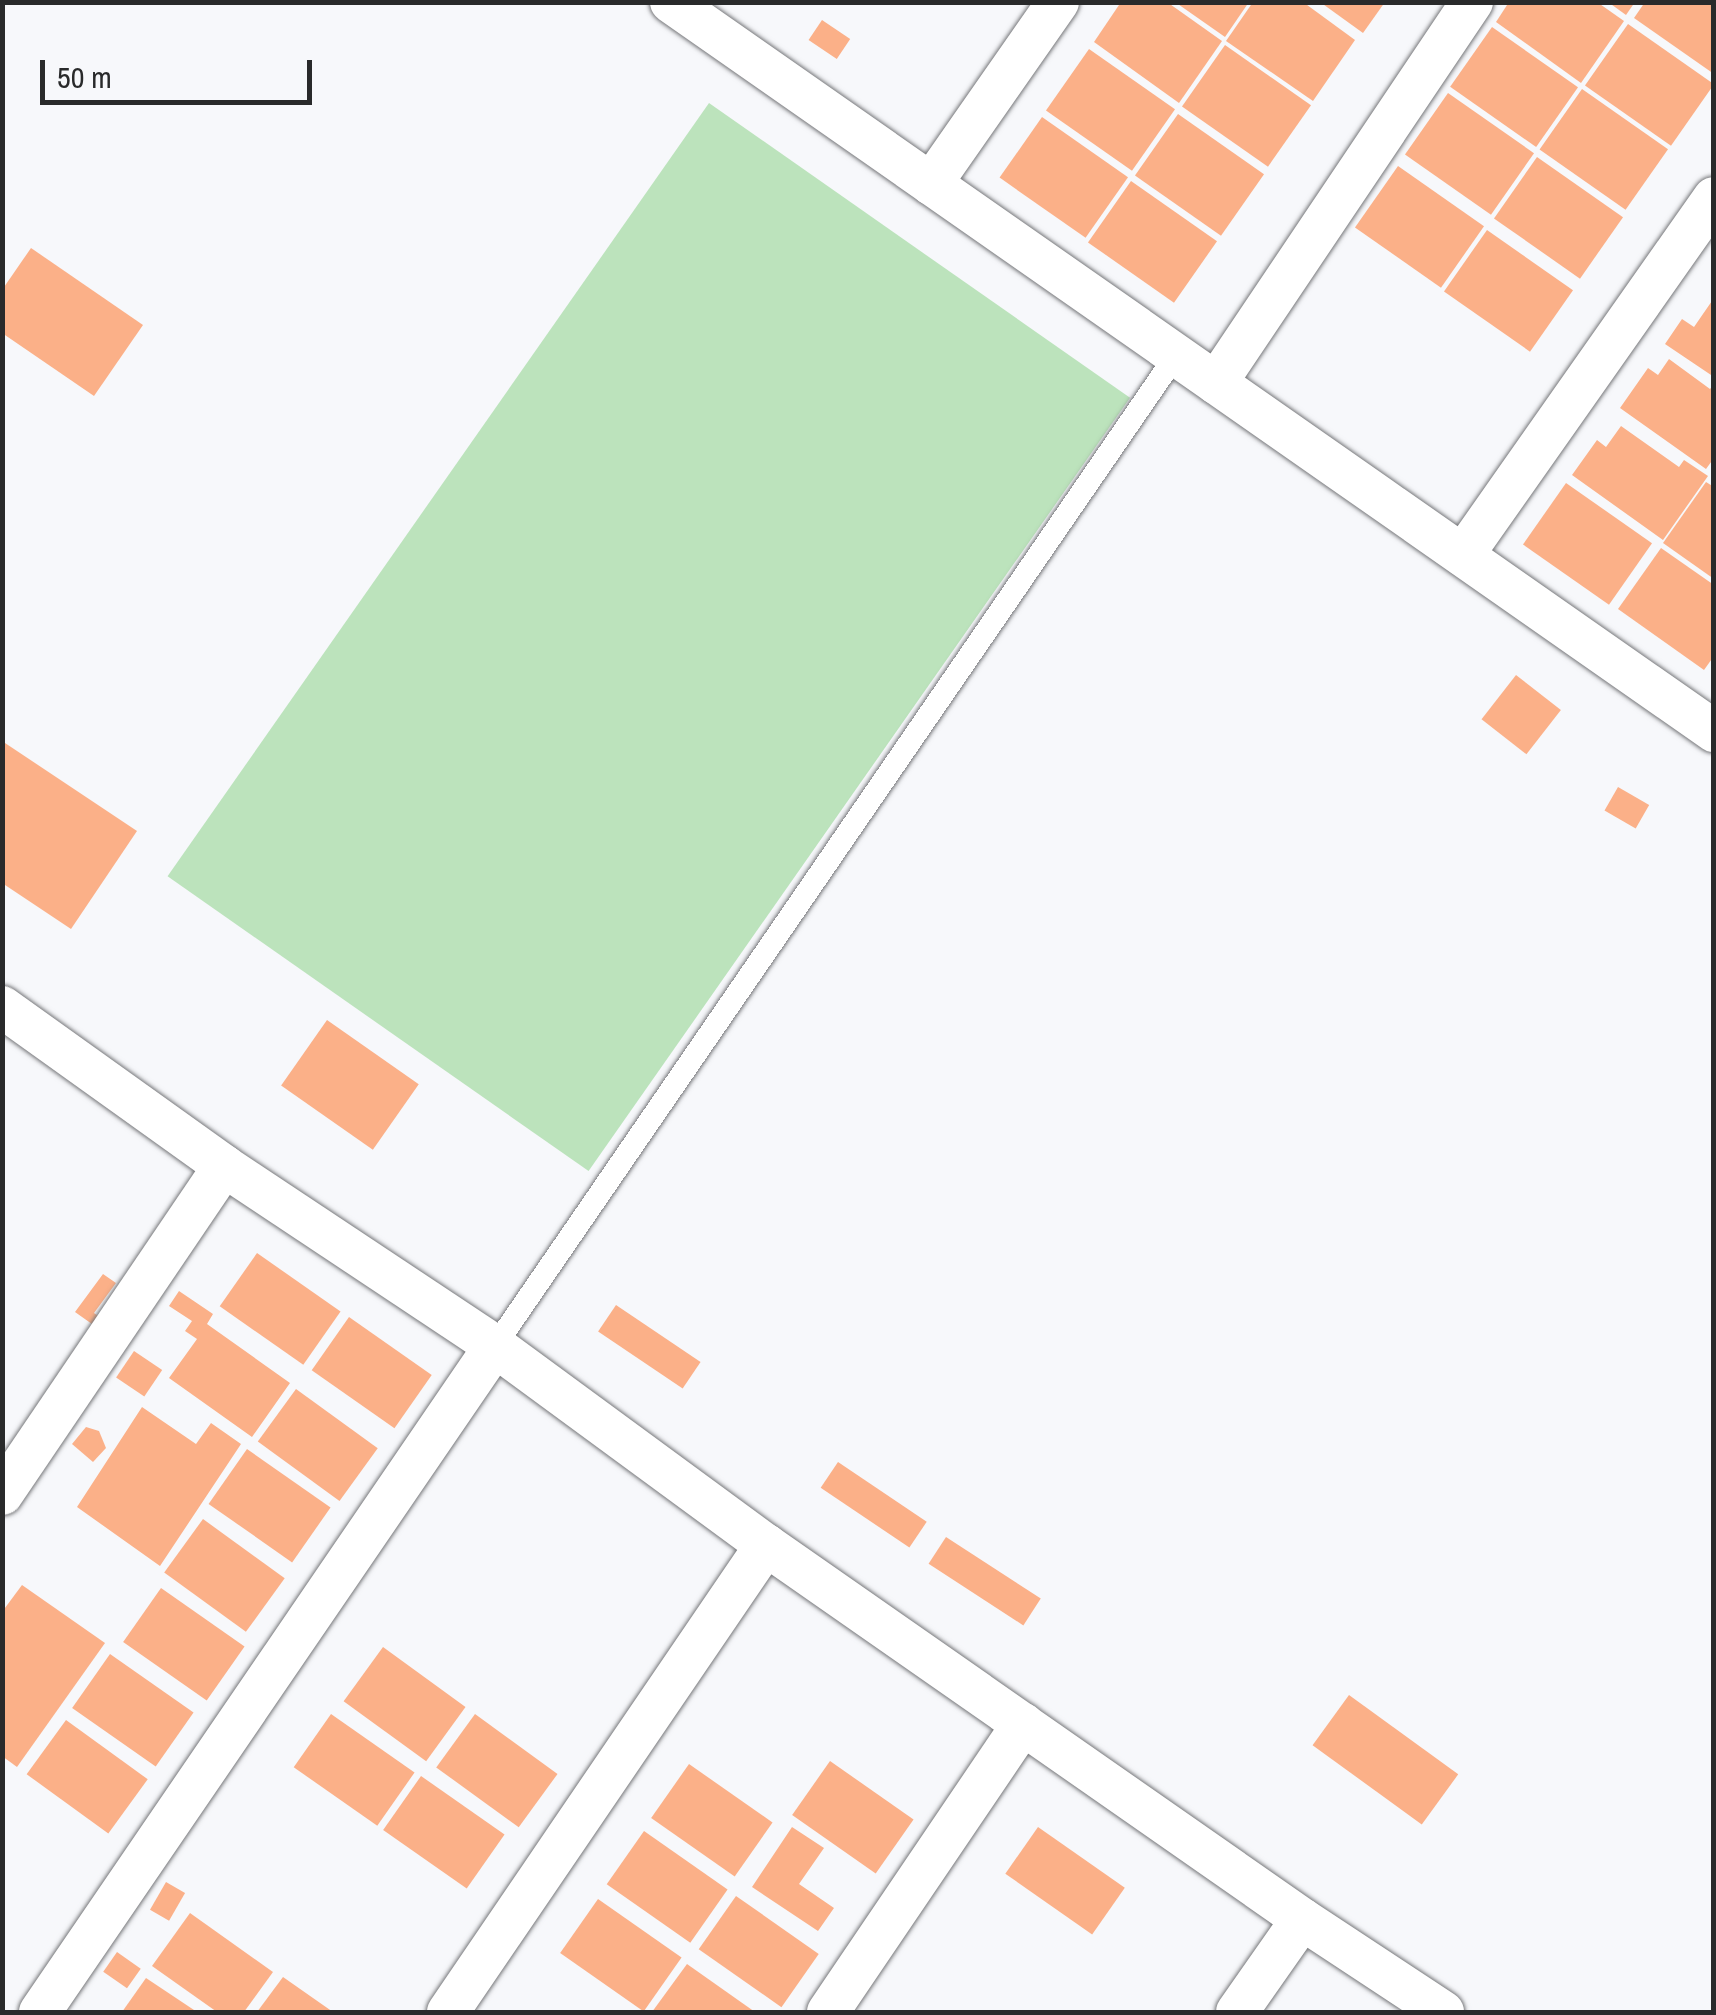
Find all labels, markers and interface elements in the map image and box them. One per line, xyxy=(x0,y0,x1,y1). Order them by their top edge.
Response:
scale bar xyxy=(45,40,318,102)
text: 50 m xyxy=(57,57,112,97)

